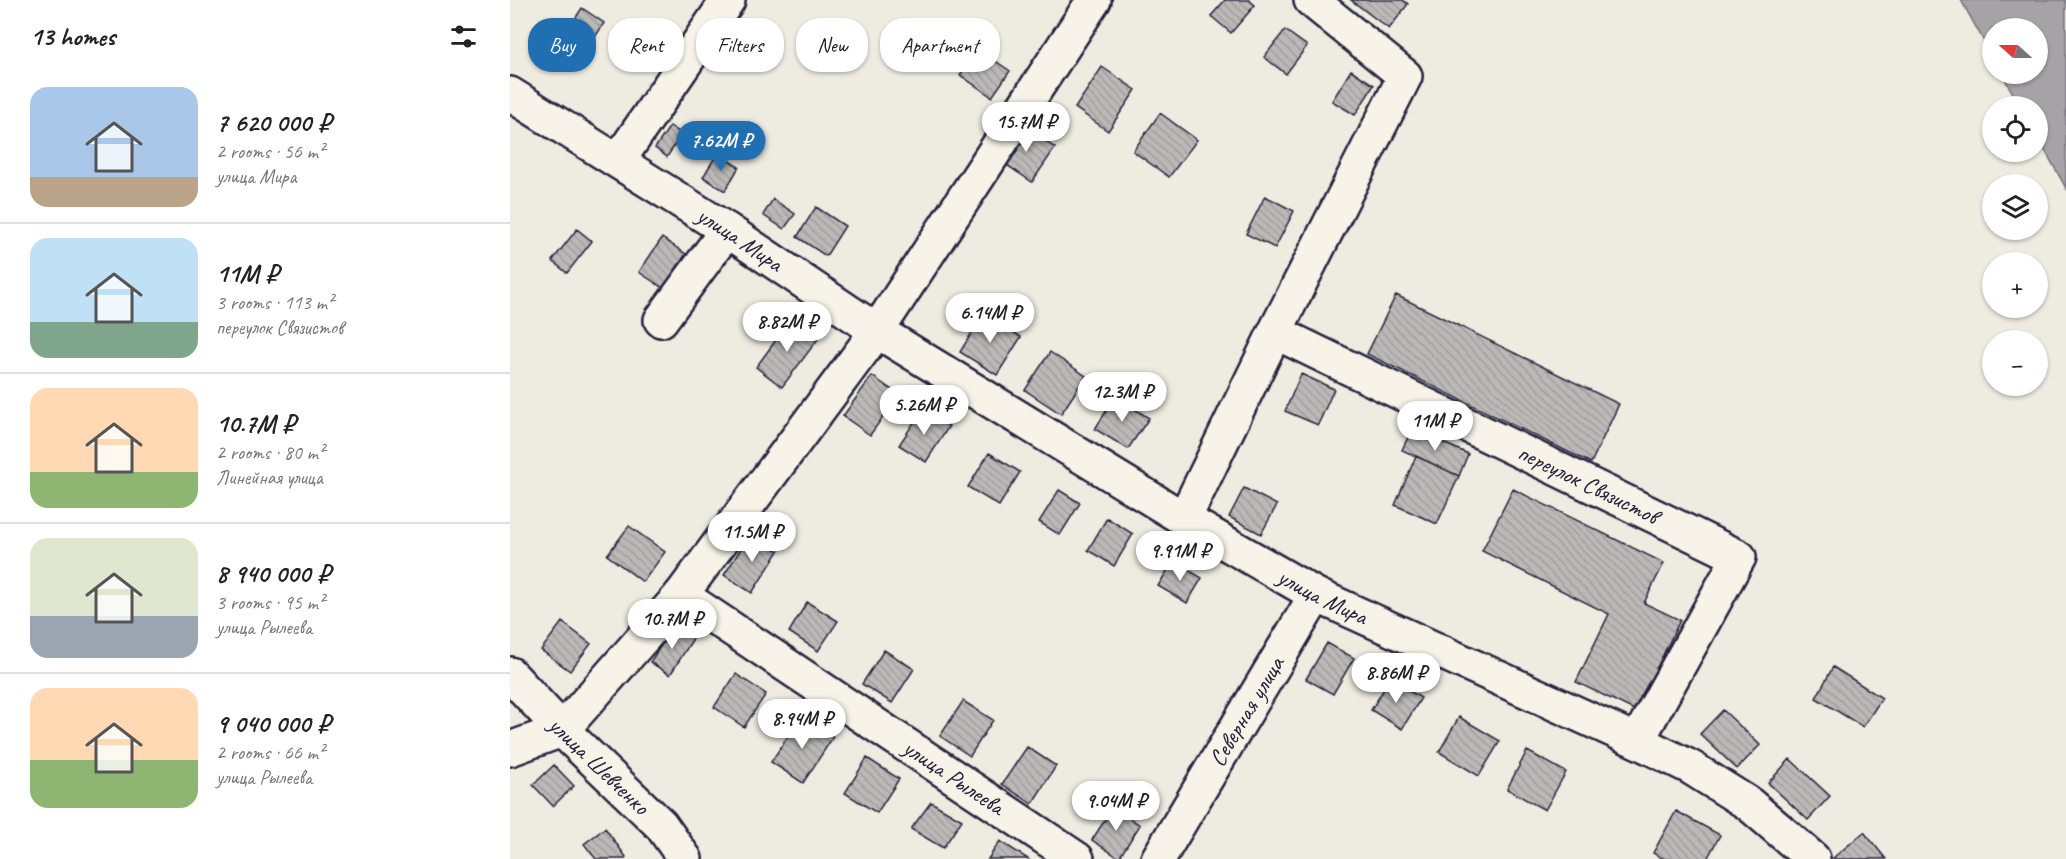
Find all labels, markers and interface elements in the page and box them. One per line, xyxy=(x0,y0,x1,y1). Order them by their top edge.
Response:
chip: Buy xyxy=(528,18,596,72)
chip: Rent xyxy=(608,18,684,72)
chip: Filters xyxy=(696,18,784,72)
chip: New xyxy=(796,18,868,72)
chip: Apartment xyxy=(880,18,1000,72)
north arrow xyxy=(1982,18,2048,84)
map controls xyxy=(1982,18,2048,396)
text: 13 homes xyxy=(30,20,115,53)
icon: filters xyxy=(447,20,480,53)
button: locate xyxy=(1982,96,2048,162)
pin: 15.7M ₽ xyxy=(971,102,1081,153)
text: 7 620 000 ₽ xyxy=(216,106,331,139)
text: 15.7M ₽ xyxy=(996,109,1056,134)
icon: home xyxy=(78,111,150,183)
pin: 7.62M ₽ xyxy=(666,121,776,172)
text: 7.62M ₽ xyxy=(690,128,752,153)
text: 2 rooms · 56 m² xyxy=(216,139,324,164)
text: улица Мира xyxy=(216,164,296,189)
button: layers xyxy=(1982,174,2048,240)
street label: улица Мира xyxy=(690,199,790,279)
button: + xyxy=(1982,252,2048,318)
text: 11M ₽ xyxy=(216,257,278,290)
icon: home xyxy=(78,262,150,334)
text: 3 rooms · 113 m² xyxy=(216,290,333,315)
pin: 6.14M ₽ xyxy=(935,293,1045,344)
text: 6.14M ₽ xyxy=(959,300,1021,325)
pin: 8.82M ₽ xyxy=(732,302,842,353)
text: 8.82M ₽ xyxy=(757,309,817,334)
text: переулок Связистов xyxy=(216,315,343,340)
button: − xyxy=(1982,330,2048,396)
pin: 12.3M ₽ xyxy=(1067,372,1177,423)
text: 12.3M ₽ xyxy=(1092,379,1152,404)
pin: 5.26M ₽ xyxy=(869,385,979,436)
text: 5.26M ₽ xyxy=(894,392,954,417)
pin: 11M ₽ xyxy=(1393,401,1477,452)
text: 10.7M ₽ xyxy=(216,407,295,440)
text: 11M ₽ xyxy=(1411,408,1459,433)
icon: home xyxy=(78,412,150,484)
street label: переулок Связистов xyxy=(1513,437,1668,533)
text: 2 rooms · 80 m² xyxy=(216,440,324,465)
text: Линейная улица xyxy=(216,465,323,490)
pin: 11.5M ₽ xyxy=(697,512,807,563)
text: 11.5M ₽ xyxy=(722,519,782,544)
pin: 9.91M ₽ xyxy=(1125,531,1235,582)
text: 9.91M ₽ xyxy=(1150,538,1210,563)
text: 8 940 000 ₽ xyxy=(216,557,330,590)
street label: улица Мира xyxy=(1271,560,1374,632)
icon: home xyxy=(78,562,150,634)
text: 3 rooms · 95 m² xyxy=(216,590,324,615)
pin: 10.7M ₽ xyxy=(617,599,727,650)
text: 10.7M ₽ xyxy=(642,606,702,631)
text: улица Рылеева xyxy=(216,615,312,640)
street label: Северная улица xyxy=(1202,650,1291,772)
pin: 8.86M ₽ xyxy=(1341,653,1451,704)
text: 8.86M ₽ xyxy=(1365,660,1427,685)
pin: 8.94M ₽ xyxy=(747,699,857,750)
text: 8.94M ₽ xyxy=(772,706,832,731)
text: 9 040 000 ₽ xyxy=(216,707,330,740)
street label: улица Шевченко xyxy=(541,709,657,822)
icon: home xyxy=(78,712,150,784)
street label: улица Рылеева xyxy=(896,731,1012,823)
text: 2 rooms · 66 m² xyxy=(216,740,324,765)
text: улица Рылеева xyxy=(216,765,312,790)
pin: 9.04M ₽ xyxy=(1061,781,1171,832)
text: 9.04M ₽ xyxy=(1086,788,1146,813)

